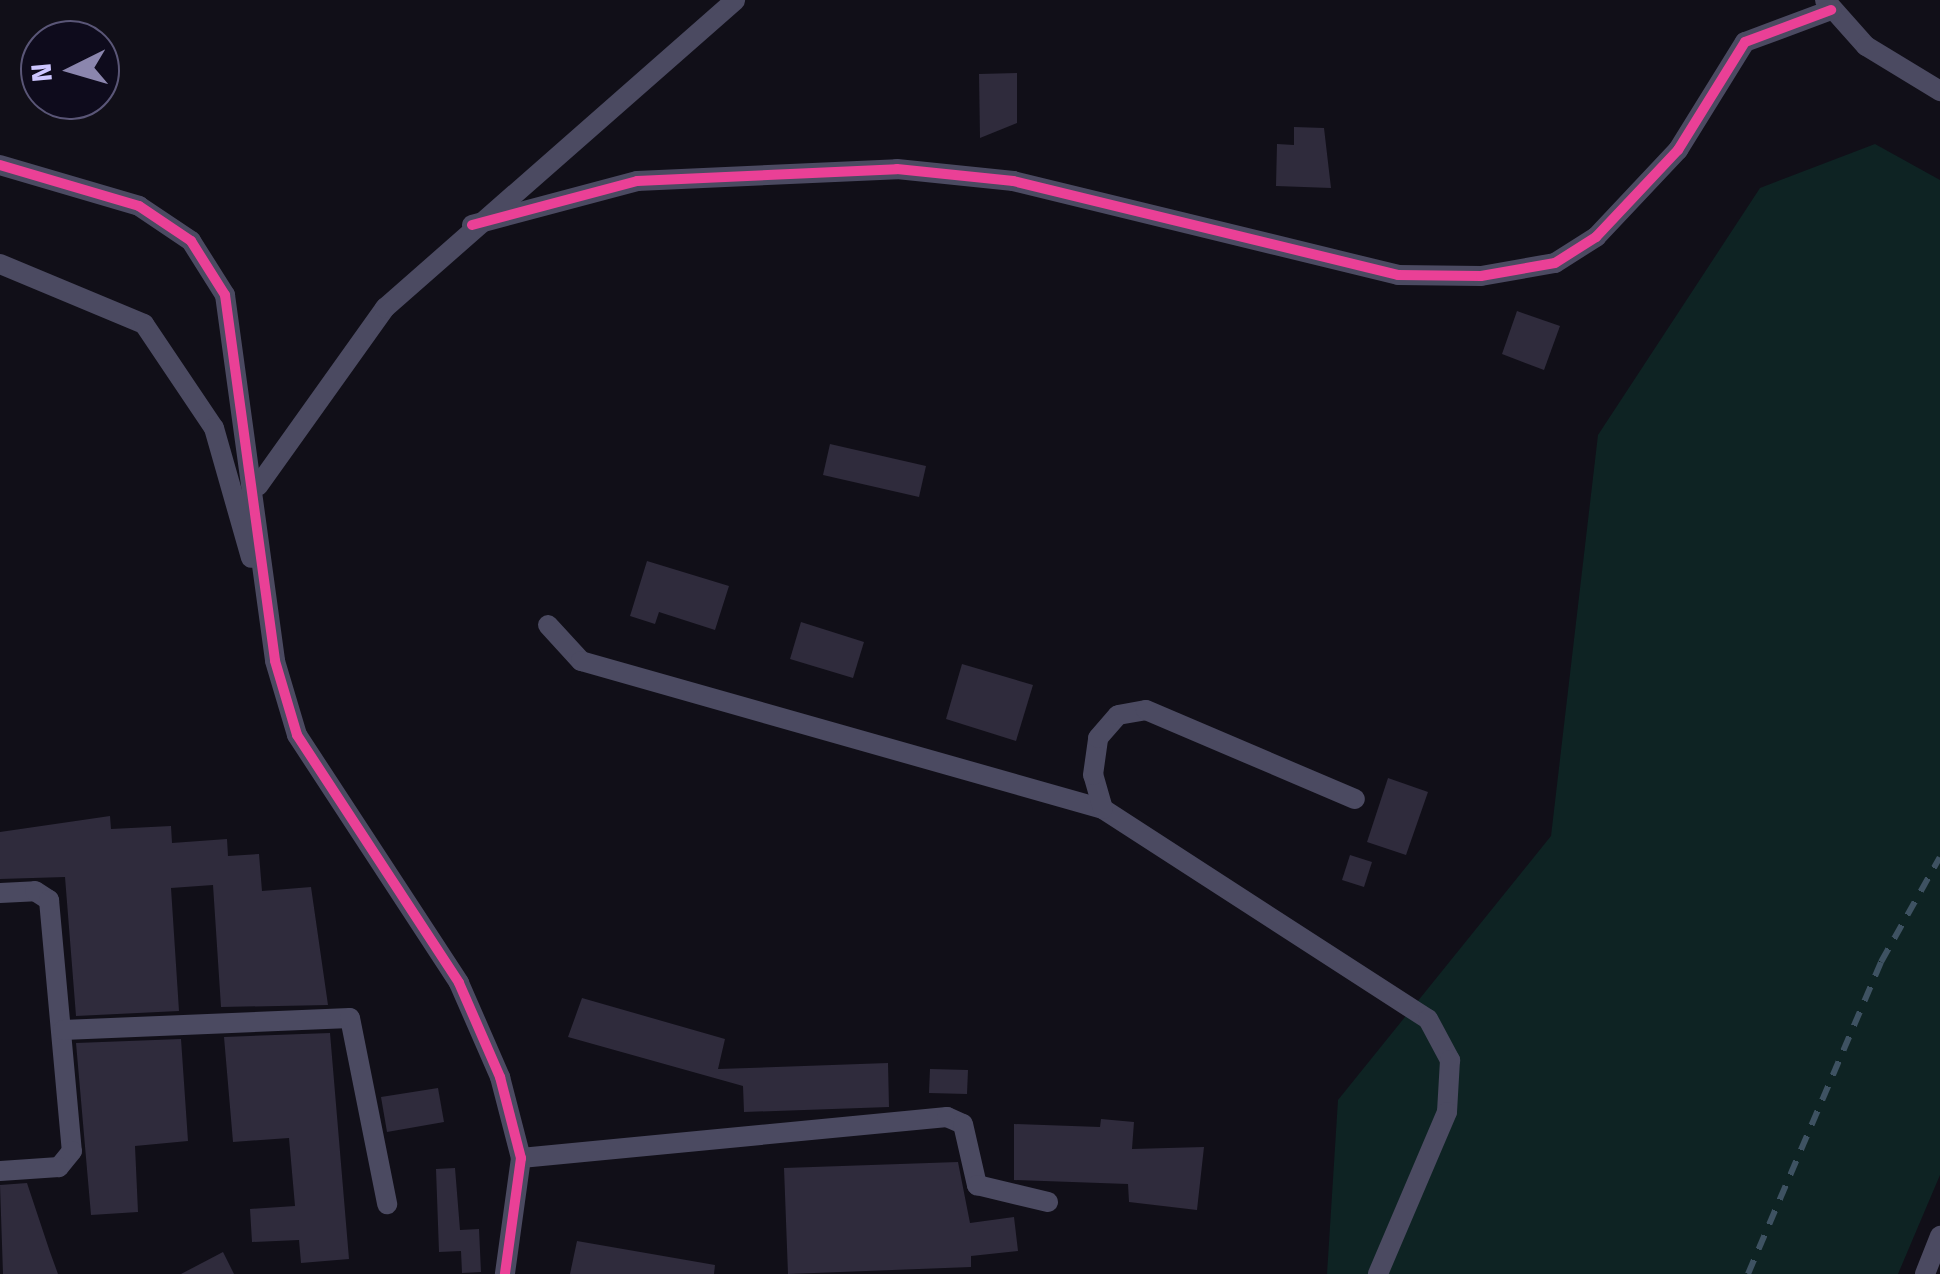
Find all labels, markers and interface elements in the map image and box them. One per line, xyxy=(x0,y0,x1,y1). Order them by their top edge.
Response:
north arrow xyxy=(20,20,120,120)
text: N xyxy=(24,62,59,83)

